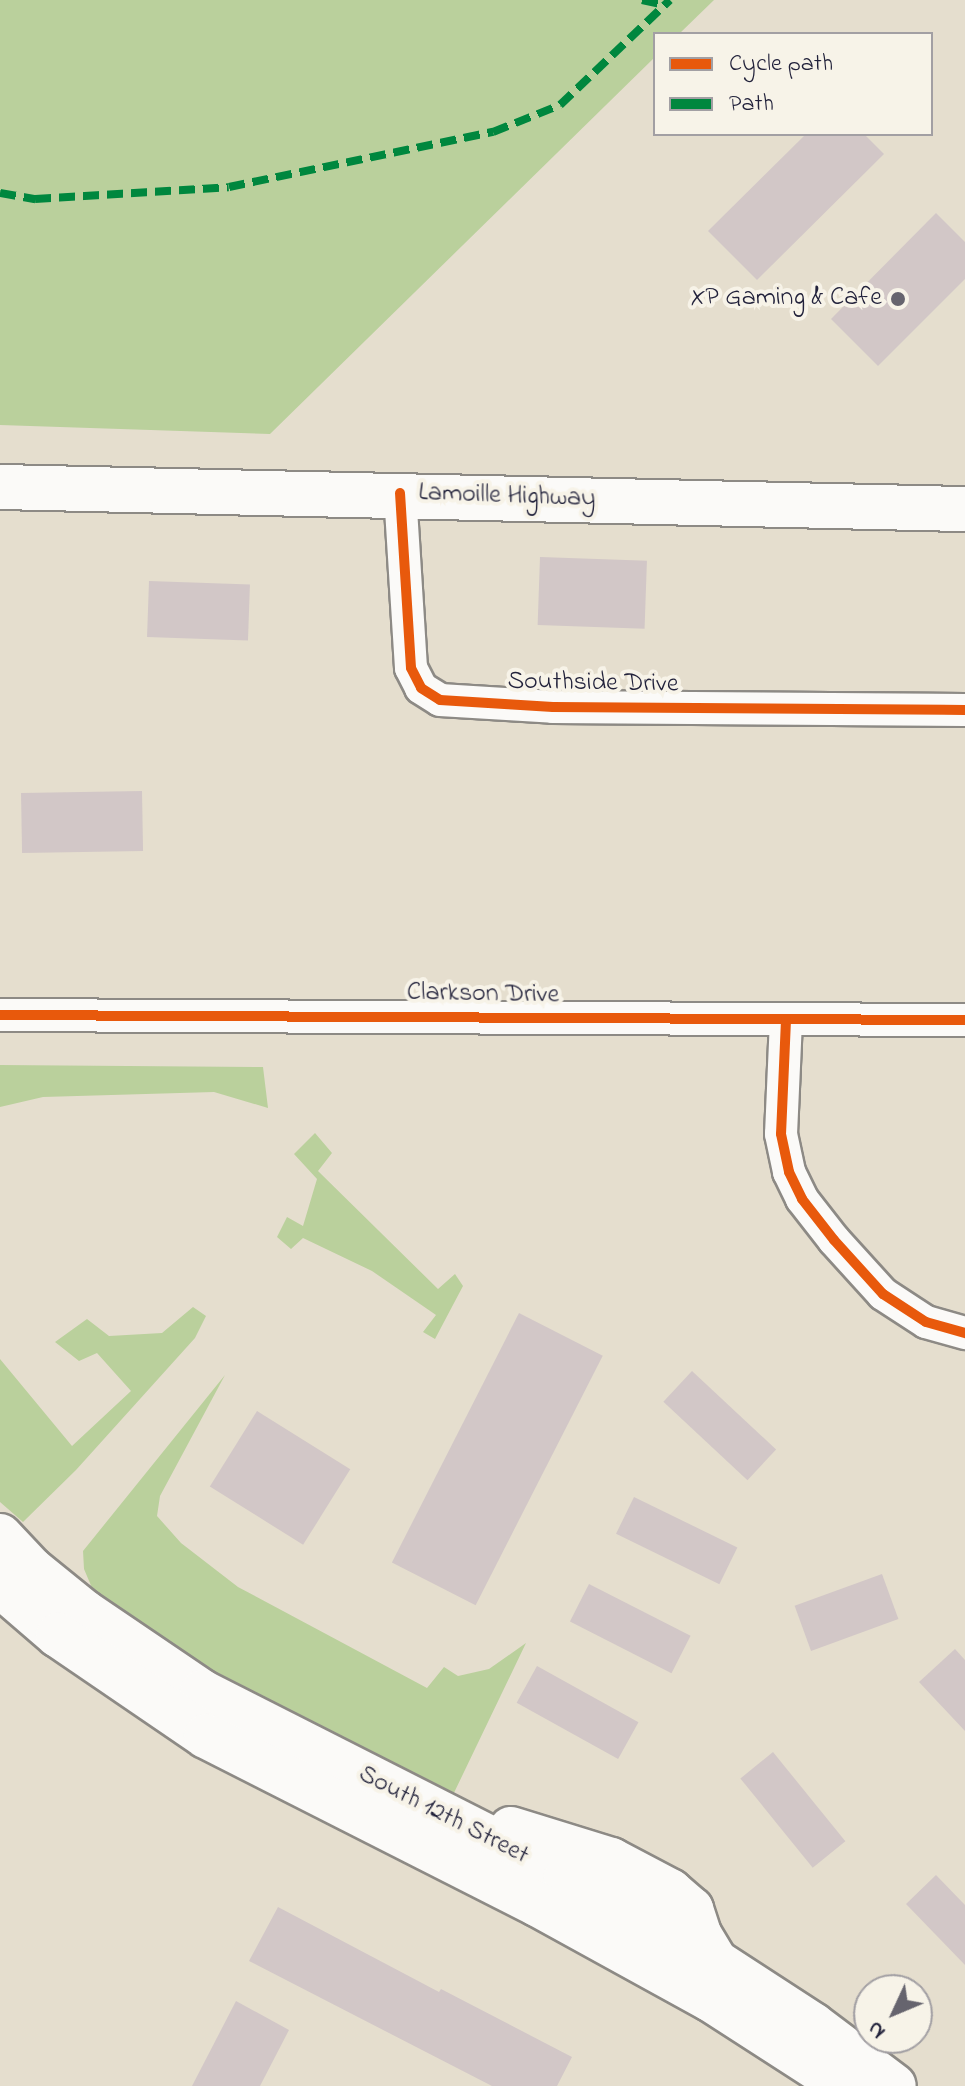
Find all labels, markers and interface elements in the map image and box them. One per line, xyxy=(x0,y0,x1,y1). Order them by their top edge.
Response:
legend xyxy=(653,32,933,136)
text: Cycle path xyxy=(729,47,833,82)
text: Path xyxy=(729,87,774,122)
place label: XP Gaming & Cafe xyxy=(690,283,882,315)
marker: XP Gaming & Cafe xyxy=(889,290,907,308)
street label: Lamoille Highway xyxy=(418,478,596,516)
street label: Southside Drive xyxy=(507,667,679,701)
street label: Clarkson Drive xyxy=(406,978,560,1012)
street label: South 12th Street xyxy=(353,1760,533,1872)
north arrow xyxy=(853,1974,933,2054)
text: N xyxy=(861,2013,894,2046)

